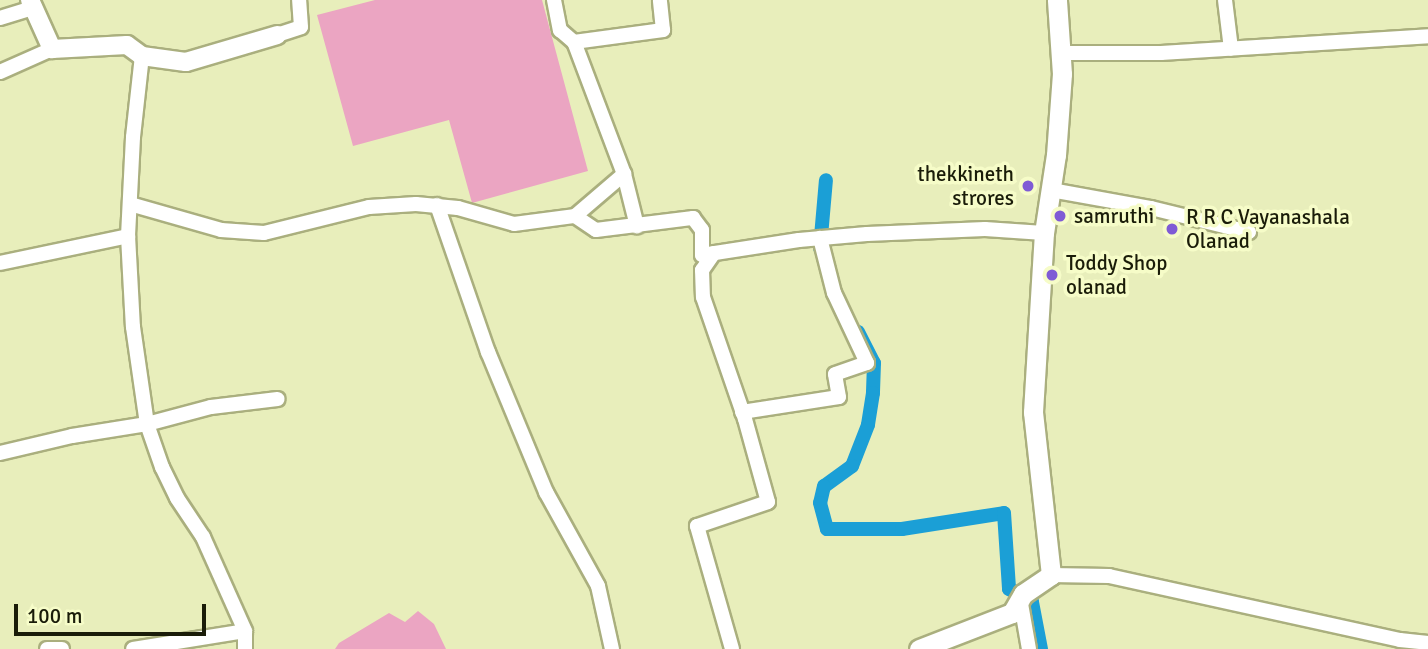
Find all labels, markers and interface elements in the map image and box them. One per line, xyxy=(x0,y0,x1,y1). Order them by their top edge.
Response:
place label: thekkineth strores xyxy=(917,161,1014,211)
marker: thekkineth strores xyxy=(1020,178,1036,194)
place label: samruthi xyxy=(1074,203,1154,229)
place label: R R C Vayanashala Olanad xyxy=(1186,204,1350,254)
marker: samruthi xyxy=(1052,208,1068,224)
marker: R R C Vayanashala Olanad xyxy=(1164,221,1180,237)
place label: Toddy Shop olanad xyxy=(1066,250,1167,300)
marker: Toddy Shop olanad xyxy=(1044,267,1060,283)
scale bar xyxy=(18,590,210,634)
text: 100 m xyxy=(27,603,82,629)

